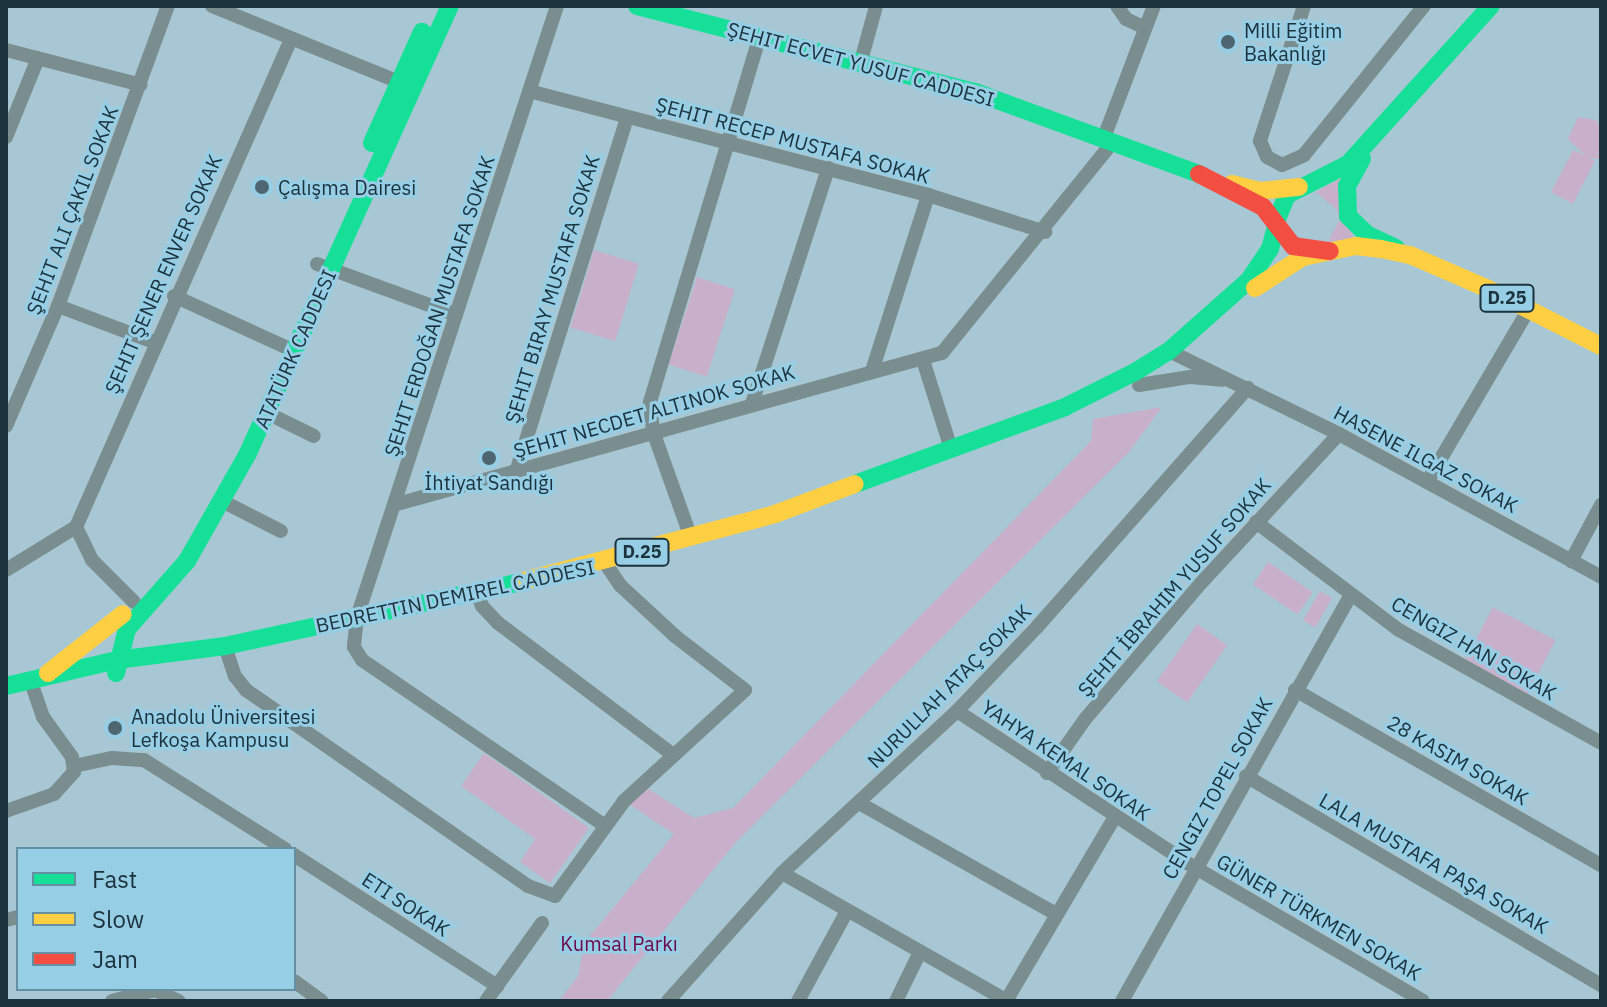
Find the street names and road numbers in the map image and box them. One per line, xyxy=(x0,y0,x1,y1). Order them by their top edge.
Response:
street label: ŞEHIT ECVET YUSUF CADDESI xyxy=(725,17,997,111)
street label: ŞEHIT RECEP MUSTAFA SOKAK xyxy=(653,92,933,188)
street label: ŞEHIT ALI ÇAKIL SOKAK xyxy=(21,102,123,318)
street label: ŞEHIT ŞENER ENVER SOKAK xyxy=(99,151,227,397)
street label: ŞEHIT BIRAY MUSTAFA SOKAK xyxy=(500,152,604,426)
street label: ŞEHIT ERDOĞAN MUSTAFA SOKAK xyxy=(379,153,499,459)
street label: ATATÜRK CADDESI xyxy=(249,266,341,432)
road number: D.25 xyxy=(1479,284,1535,312)
street label: ŞEHIT NECDET ALTINOK SOKAK xyxy=(511,359,797,463)
street label: HASENE ILGAZ SOKAK xyxy=(1330,400,1522,518)
street label: ŞEHIT İBRAHIM YUSUF SOKAK xyxy=(1073,473,1275,701)
road number: D.25 xyxy=(614,538,670,566)
street label: BEDRETTIN DEMIREL CADDESI xyxy=(313,555,597,637)
street label: CENGIZ HAN SOKAK xyxy=(1387,591,1561,705)
street label: NURULLAH ATAÇ SOKAK xyxy=(862,599,1036,773)
street label: CENGIZ TOPEL SOKAK xyxy=(1157,693,1277,883)
street label: YAHYA KEMAL SOKAK xyxy=(977,695,1155,825)
street label: 28 KASIM SOKAK xyxy=(1383,710,1533,810)
street label: LALA MUSTAFA PAŞA SOKAK xyxy=(1315,788,1553,938)
street label: GÜNER TÜRKMEN SOKAK xyxy=(1213,849,1425,985)
street label: ETI SOKAK xyxy=(358,867,454,941)

